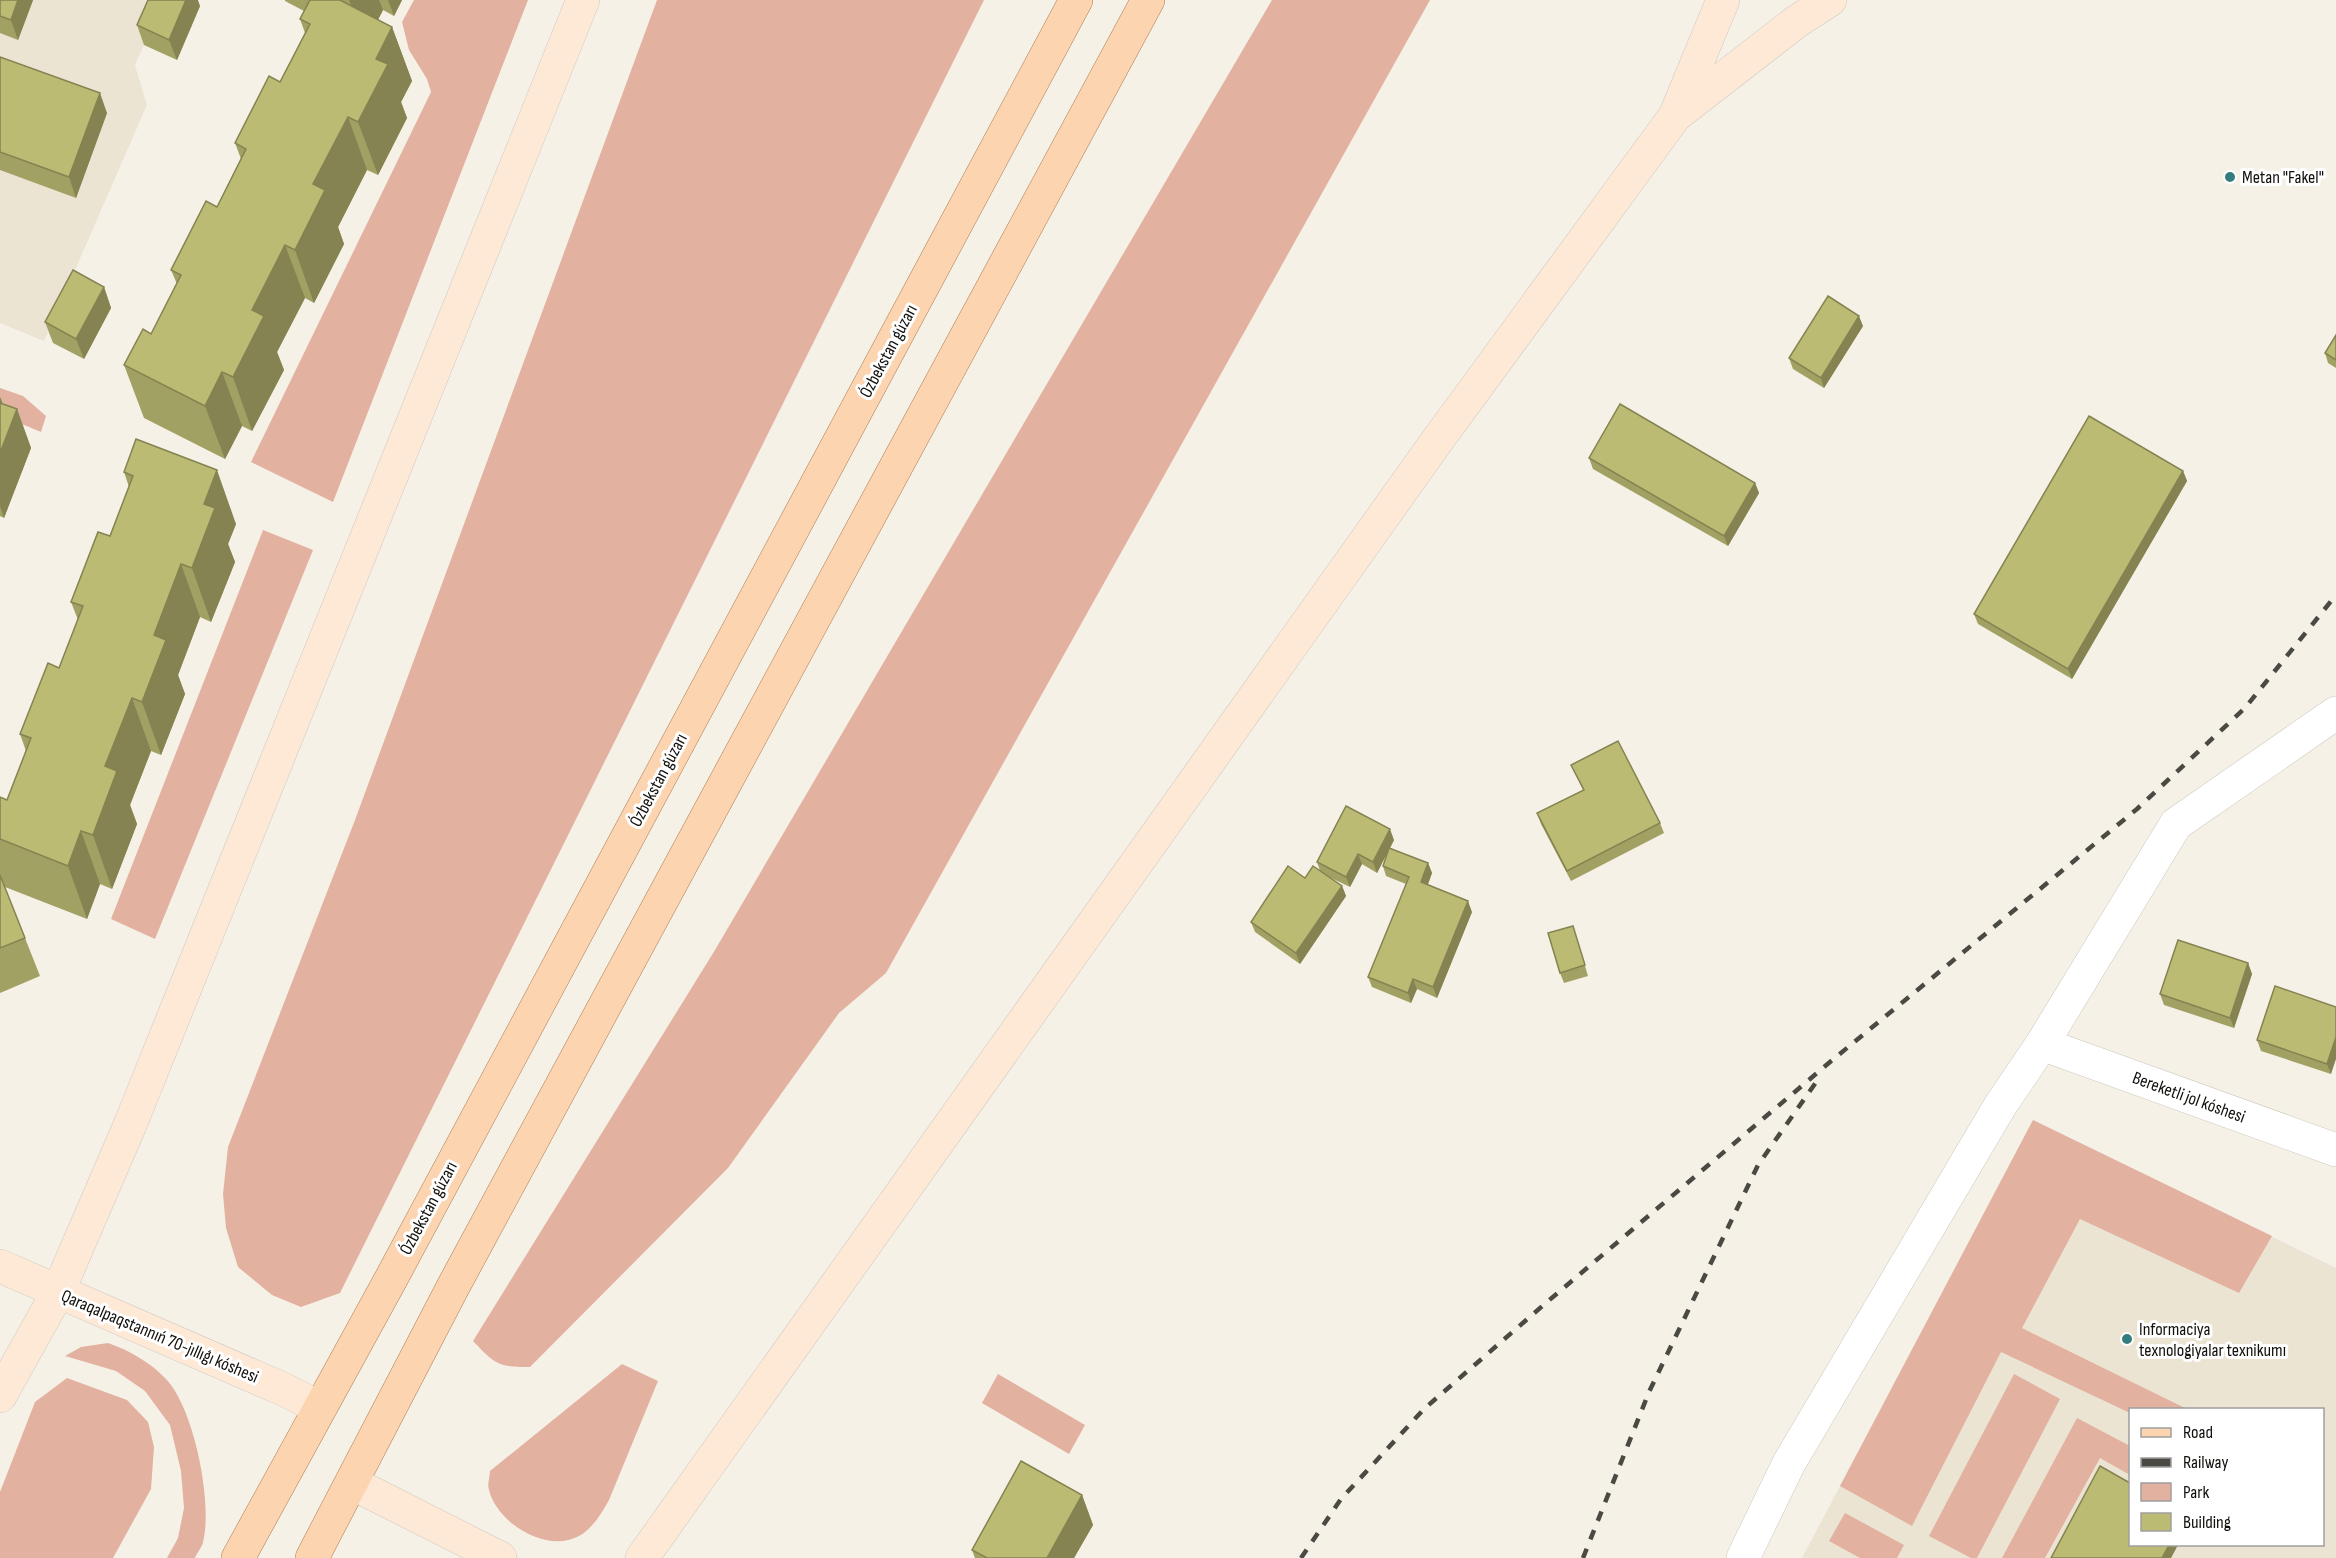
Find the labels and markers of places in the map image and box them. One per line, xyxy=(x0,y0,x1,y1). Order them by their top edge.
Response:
place label: Metan "Fakel" xyxy=(2242,167,2324,188)
marker: Metan "Fakel" xyxy=(2223,170,2237,184)
place label: Informaciya texnologiyalar texnikumı xyxy=(2139,1319,2286,1361)
marker: Informaciya texnologiyalar texnikumı xyxy=(2120,1332,2134,1346)

